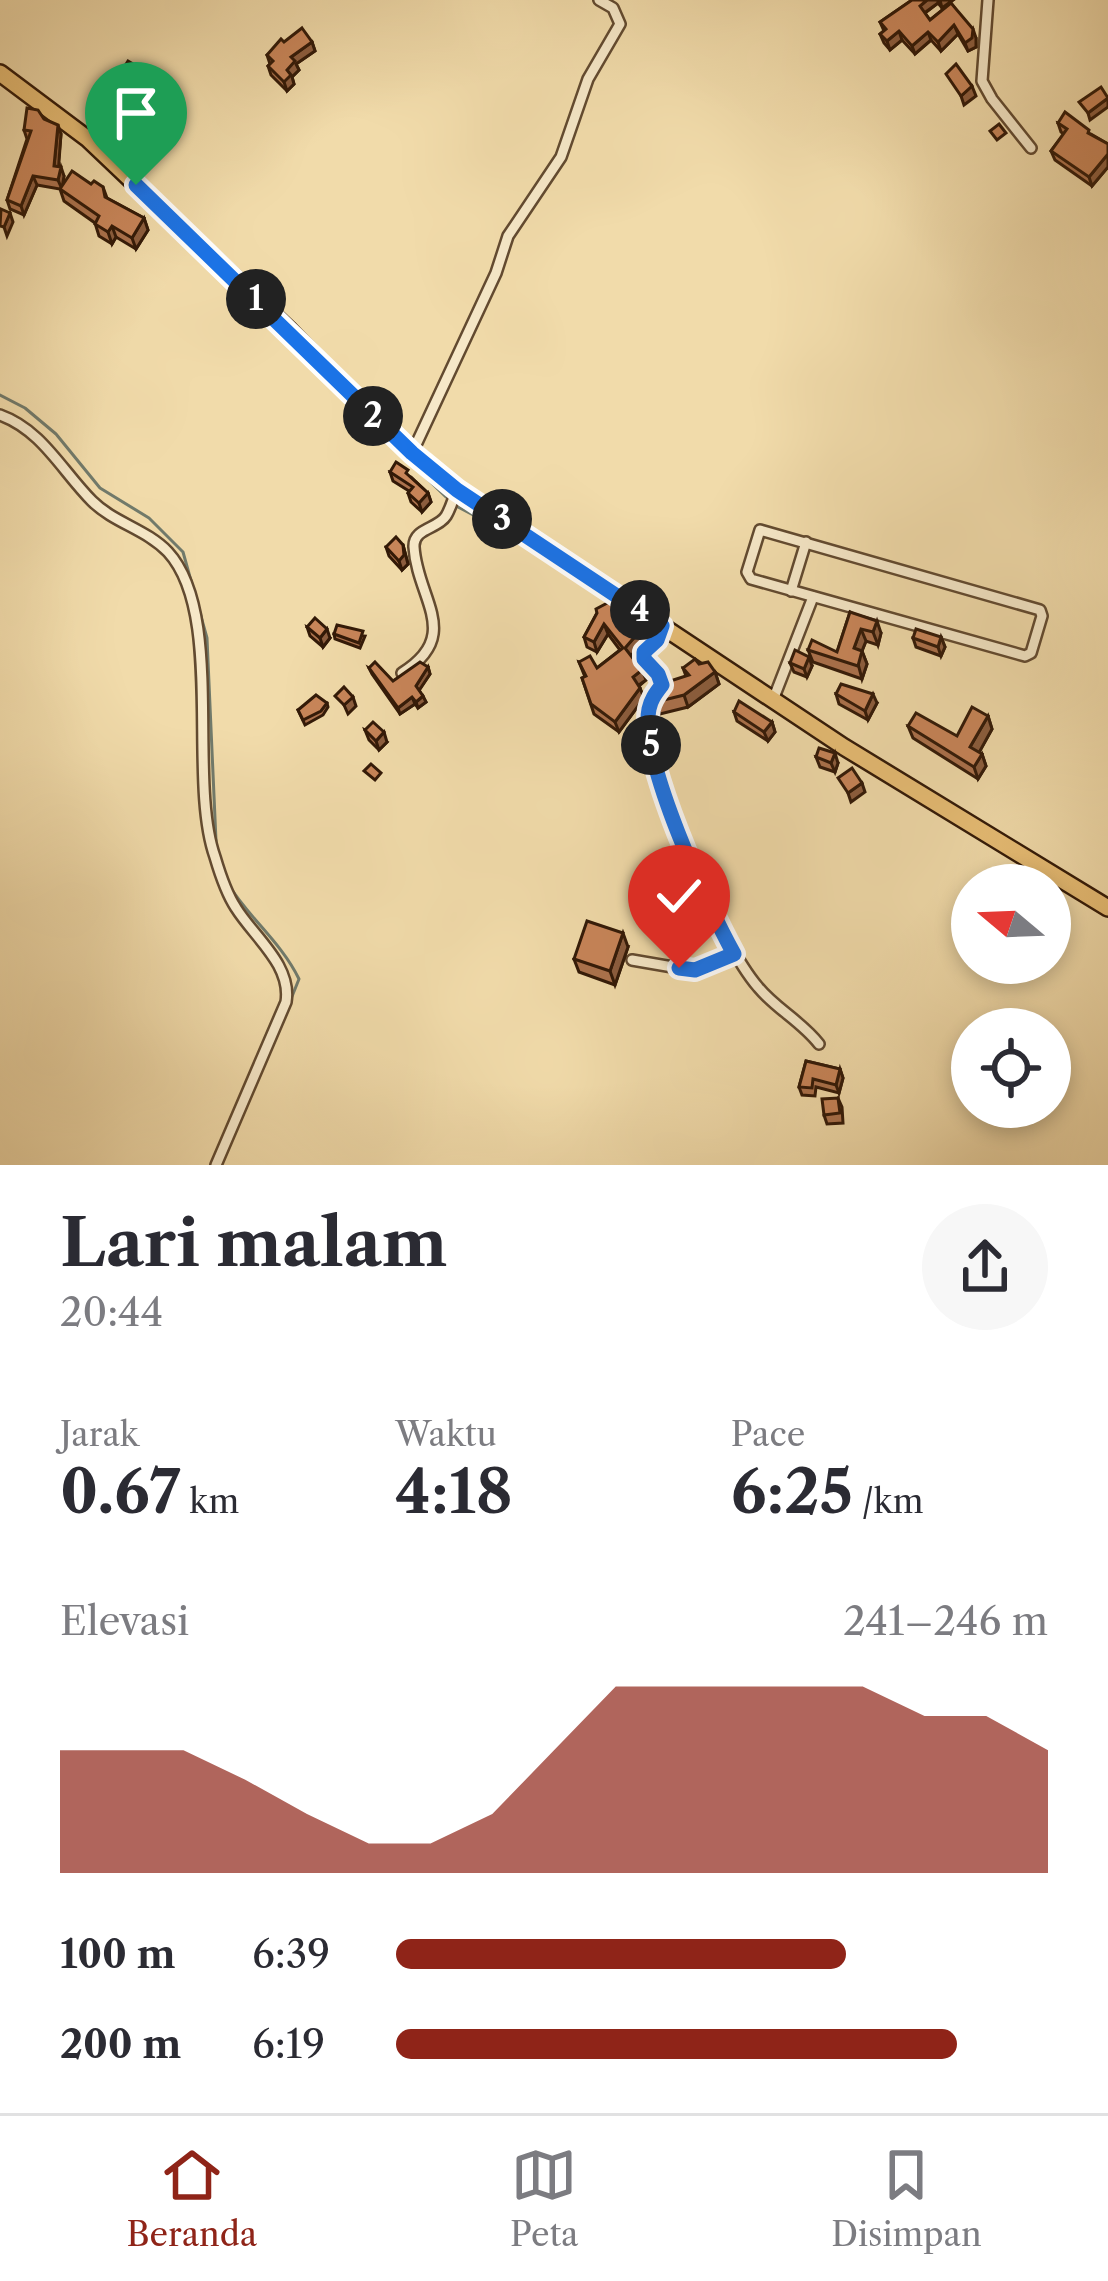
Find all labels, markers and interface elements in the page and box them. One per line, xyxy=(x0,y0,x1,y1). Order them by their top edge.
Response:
pin xyxy=(85,62,187,185)
icon: arrive xyxy=(103,80,169,146)
pin: 1 xyxy=(226,269,286,329)
text: 1 xyxy=(249,278,263,319)
pin: 2 xyxy=(343,386,403,446)
text: 2 xyxy=(363,395,383,436)
pin: 3 xyxy=(472,489,532,549)
text: 3 xyxy=(493,498,511,539)
pin: 4 xyxy=(610,580,670,640)
text: 4 xyxy=(630,589,650,630)
pin: 5 xyxy=(621,715,681,775)
text: 5 xyxy=(642,724,660,765)
pin xyxy=(628,845,730,968)
icon: check xyxy=(646,863,712,929)
north arrow xyxy=(951,864,1071,984)
map controls xyxy=(951,864,1071,1128)
button: locate xyxy=(951,1008,1071,1128)
text: Lari malam xyxy=(60,1202,448,1283)
button: share xyxy=(922,1204,1048,1330)
text: 20:44 xyxy=(60,1288,163,1336)
text: Jarak xyxy=(60,1414,139,1455)
text: Waktu xyxy=(395,1414,497,1455)
text: Pace xyxy=(731,1414,805,1455)
text: 0.67 xyxy=(60,1455,181,1529)
text: 4:18 xyxy=(395,1455,513,1529)
text: 6:25 xyxy=(731,1455,853,1529)
text: km xyxy=(181,1481,239,1522)
text: /km xyxy=(853,1481,923,1522)
text: Elevasi xyxy=(60,1597,189,1645)
text: 241–246 m xyxy=(843,1597,1048,1645)
text: 100 m xyxy=(60,1930,176,1978)
text: 6:39 xyxy=(252,1930,330,1978)
text: 200 m xyxy=(60,2020,181,2068)
text: 6:19 xyxy=(252,2020,325,2068)
tab: Beranda xyxy=(126,2142,257,2255)
tab: Peta xyxy=(510,2142,578,2255)
tab: Disimpan xyxy=(831,2142,982,2255)

